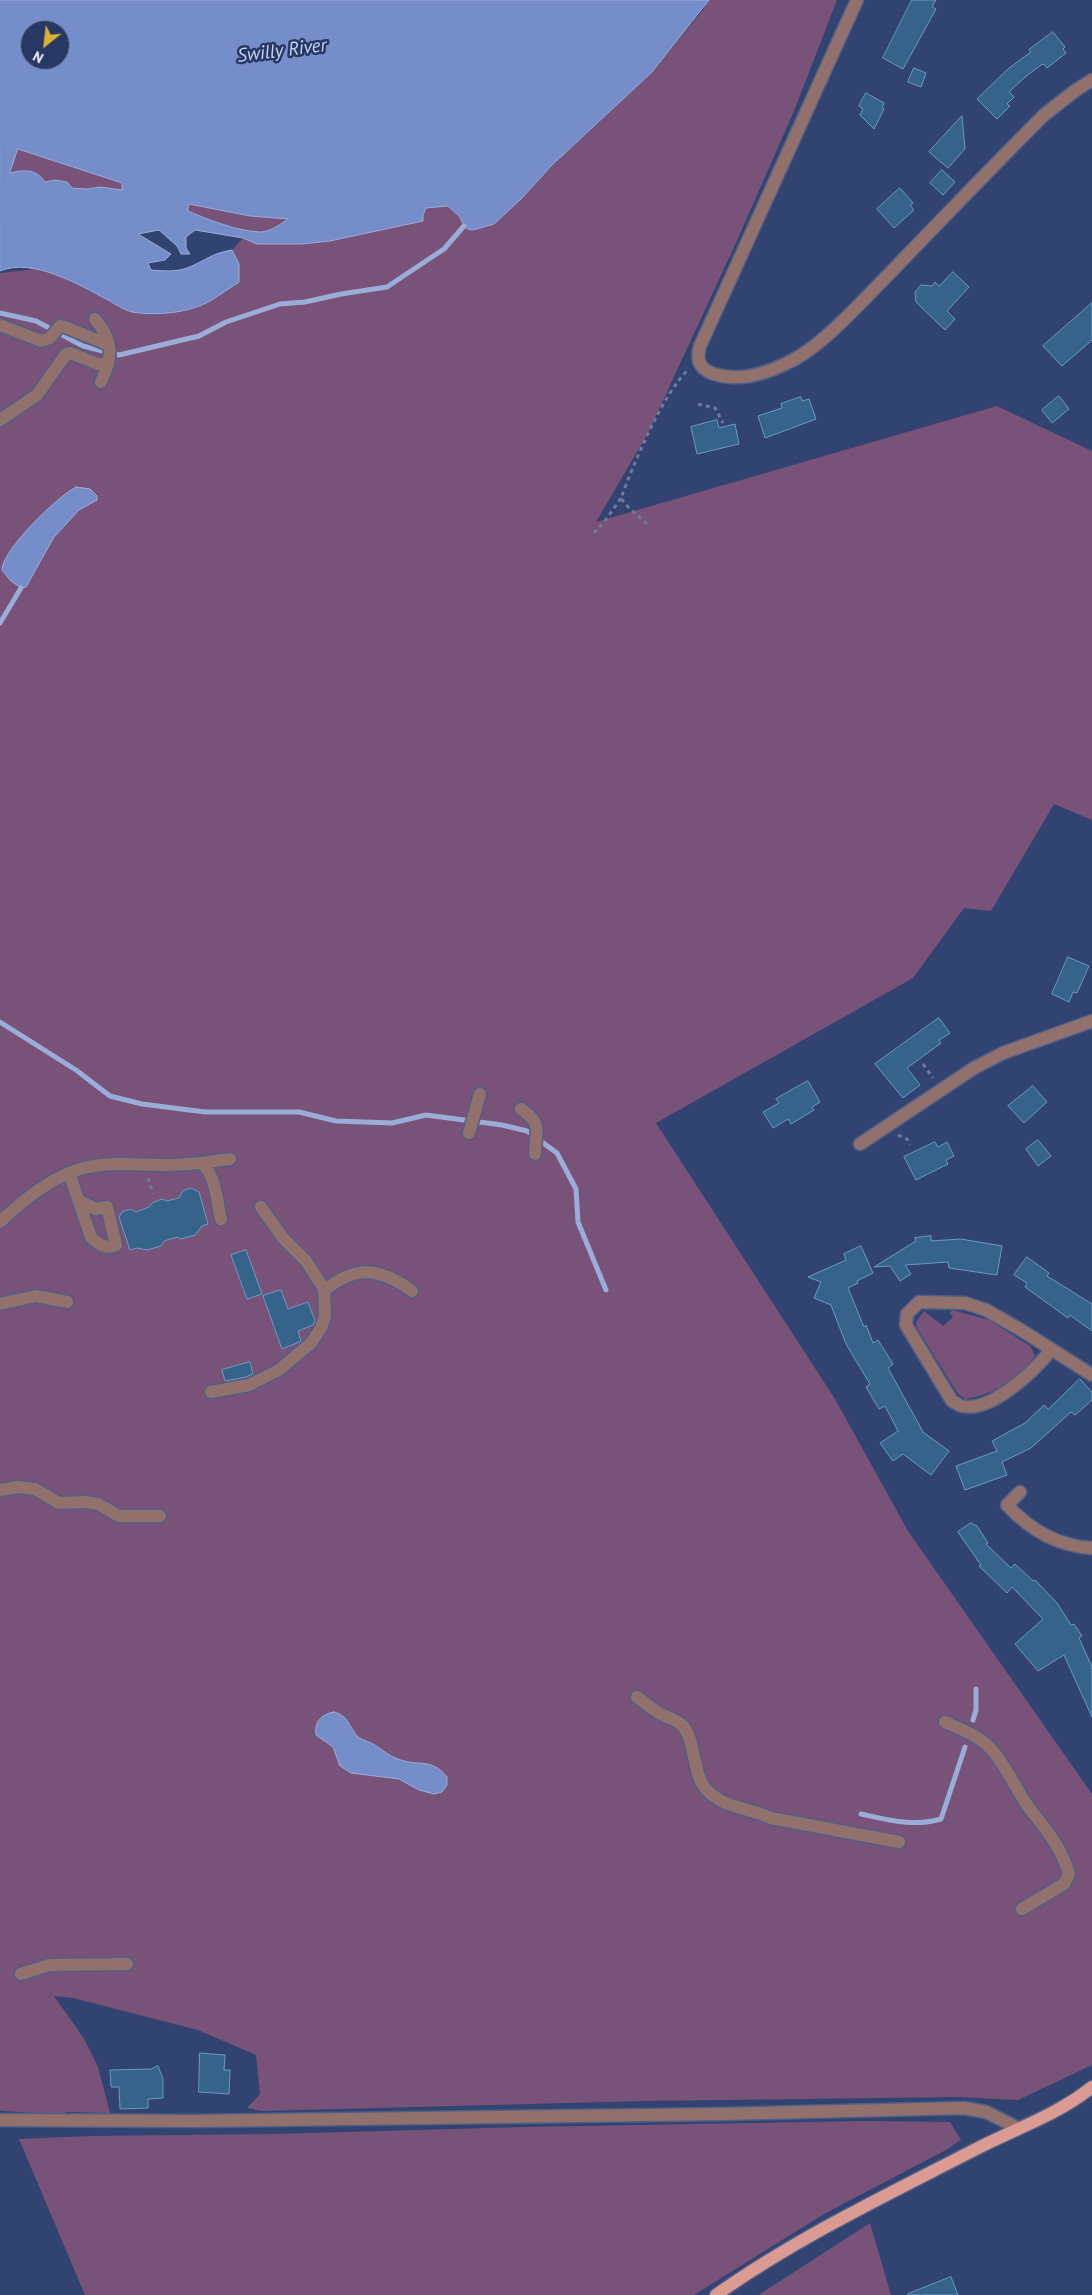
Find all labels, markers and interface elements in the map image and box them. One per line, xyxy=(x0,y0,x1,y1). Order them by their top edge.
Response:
north arrow xyxy=(20,20,70,70)
water label: Swilly River xyxy=(236,34,328,68)
text: N xyxy=(30,47,47,67)

